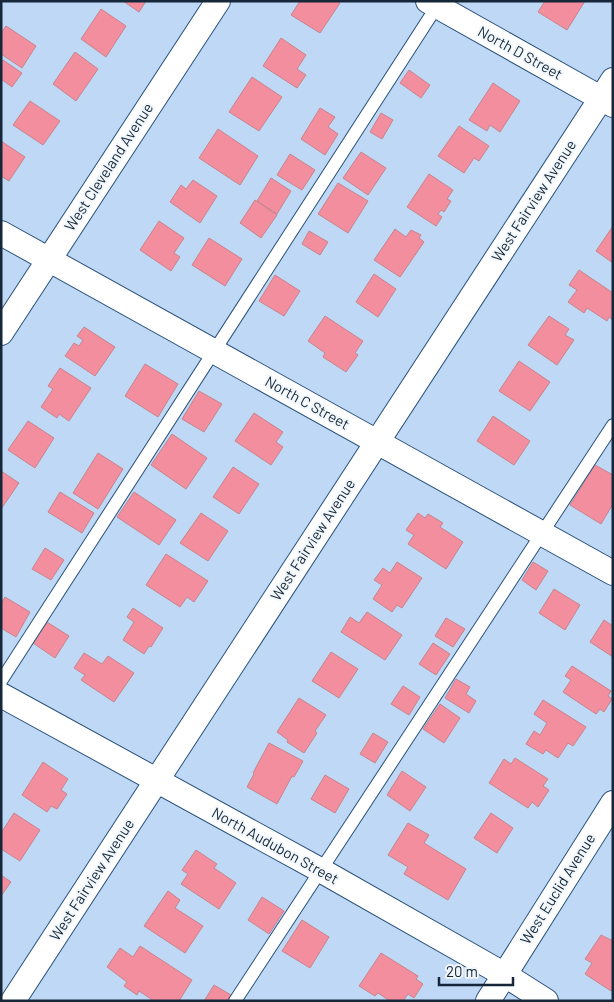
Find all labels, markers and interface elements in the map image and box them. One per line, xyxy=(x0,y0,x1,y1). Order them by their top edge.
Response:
street label: North D Street xyxy=(475,22,566,83)
street label: West Cleveland Avenue xyxy=(60,99,156,234)
street label: West Fairview Avenue xyxy=(487,136,579,265)
street label: North C Street xyxy=(262,372,353,433)
street label: West Fairview Avenue xyxy=(266,475,358,604)
street label: North Audubon Street xyxy=(209,803,342,887)
street label: West Fairview Avenue xyxy=(45,815,137,944)
street label: West Euclid Avenue xyxy=(516,830,598,947)
scale bar xyxy=(439,954,513,986)
text: 20 m xyxy=(446,962,478,980)

